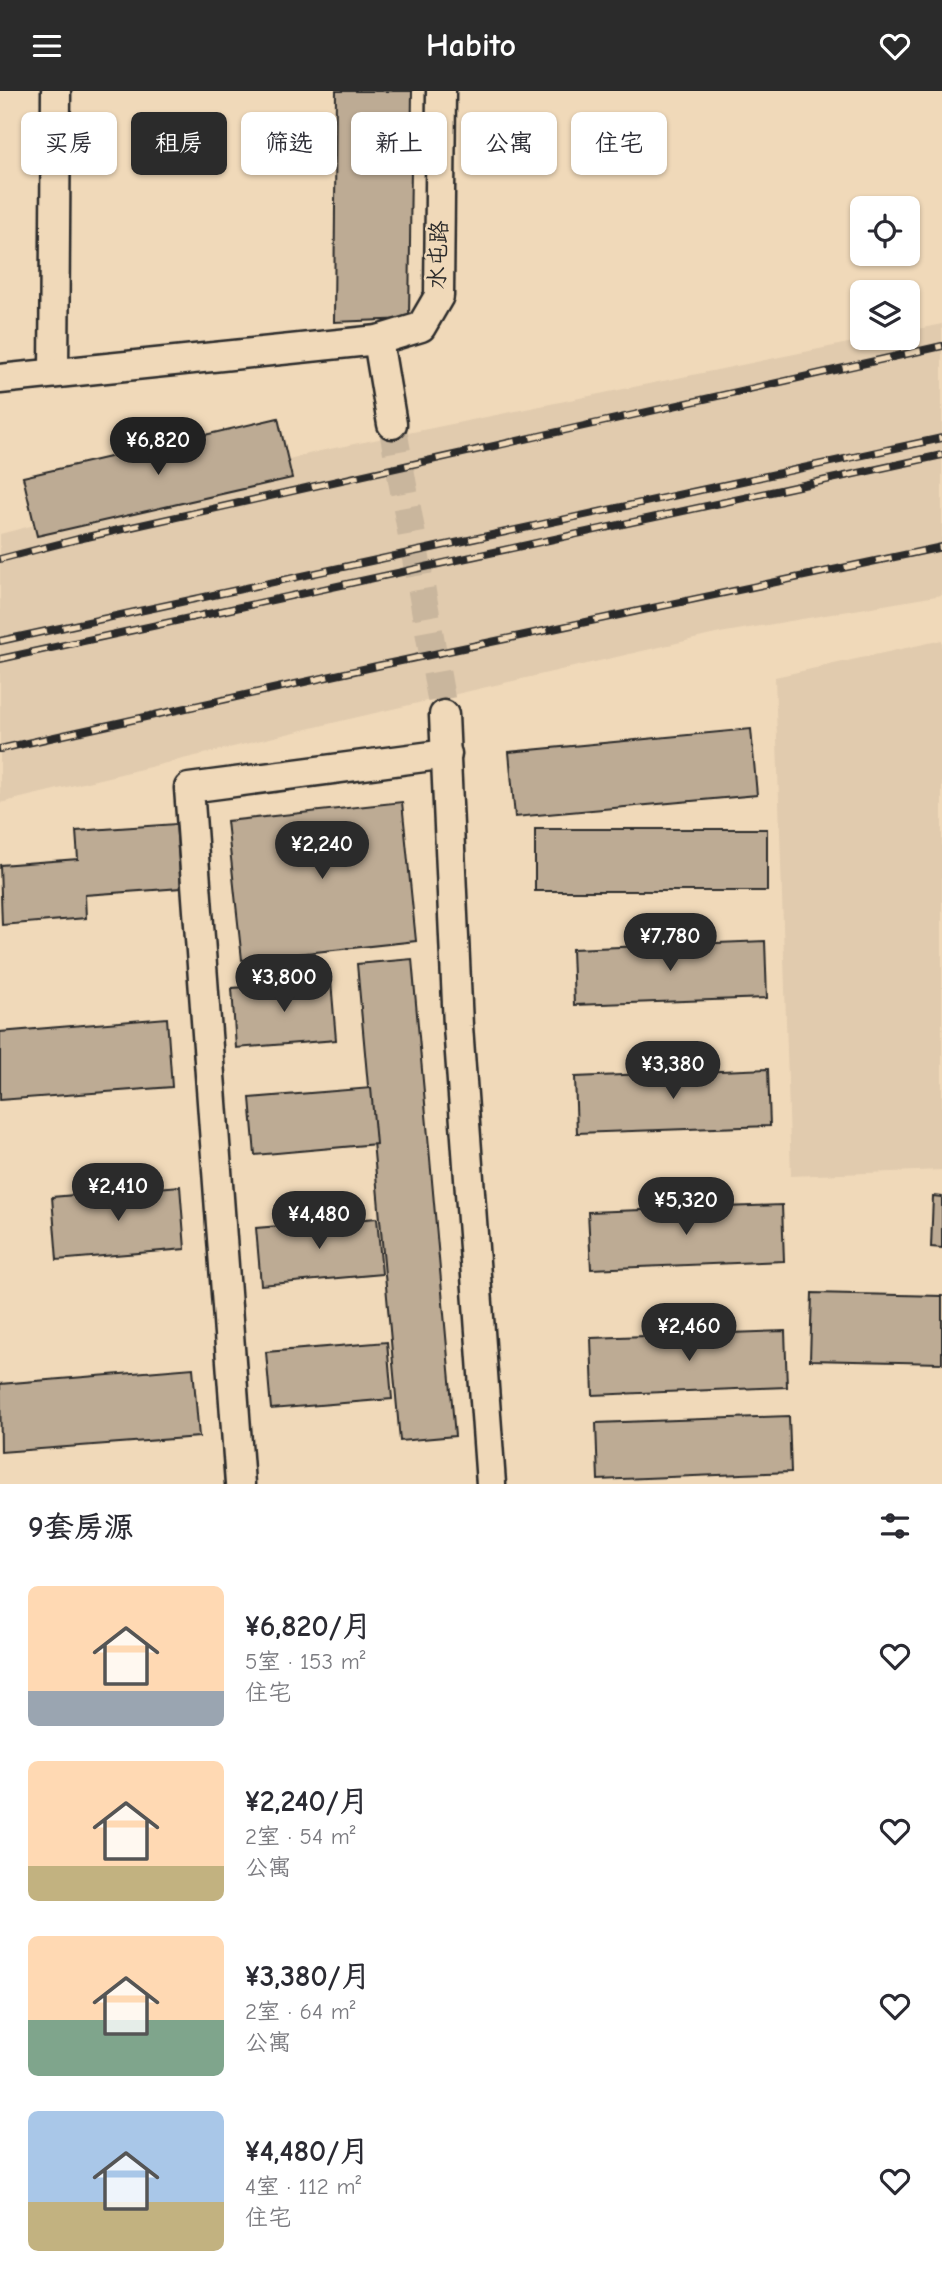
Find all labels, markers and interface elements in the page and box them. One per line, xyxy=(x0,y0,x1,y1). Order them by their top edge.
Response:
icon: menu xyxy=(28,27,66,65)
text: Habito xyxy=(426,27,516,64)
icon: heart xyxy=(876,27,914,65)
chip: 买房 xyxy=(21,112,117,175)
chip: 租房 xyxy=(131,112,227,175)
chip: 筛选 xyxy=(241,112,337,175)
chip: 新上 xyxy=(351,112,447,175)
chip: 公寓 xyxy=(461,112,557,175)
chip: 住宅 xyxy=(571,112,667,175)
map controls xyxy=(850,196,920,350)
button: locate xyxy=(850,196,920,266)
street label: 水屯路 xyxy=(423,220,453,290)
button: layers xyxy=(850,280,920,350)
pin: ¥6,820 xyxy=(101,417,215,477)
text: ¥6,820 xyxy=(126,426,190,453)
pin: ¥2,240 xyxy=(265,821,379,881)
text: ¥2,240 xyxy=(291,830,353,857)
pin: ¥7,780 xyxy=(613,913,727,973)
text: ¥7,780 xyxy=(640,922,700,949)
pin: ¥3,800 xyxy=(227,955,341,1014)
text: ¥3,800 xyxy=(251,963,317,990)
pin: ¥3,380 xyxy=(616,1041,730,1101)
text: ¥3,380 xyxy=(641,1050,705,1077)
pin: ¥2,410 xyxy=(61,1163,175,1223)
text: ¥2,410 xyxy=(88,1172,148,1199)
pin: ¥5,320 xyxy=(629,1177,743,1237)
text: ¥5,320 xyxy=(654,1186,718,1213)
pin: ¥4,480 xyxy=(262,1191,376,1251)
text: ¥4,480 xyxy=(288,1200,350,1227)
pin: ¥2,460 xyxy=(632,1303,746,1363)
text: ¥2,460 xyxy=(657,1312,721,1339)
icon: filters xyxy=(876,1507,914,1545)
text: 9套房源 xyxy=(28,1510,134,1545)
text: ¥6,820/月 xyxy=(245,1609,372,1644)
icon: home xyxy=(84,1614,168,1698)
icon: heart xyxy=(876,1637,914,1675)
text: 5室 · 153 m² xyxy=(245,1648,366,1675)
text: 住宅 xyxy=(245,1679,291,1706)
text: ¥2,240/月 xyxy=(245,1784,369,1819)
icon: home xyxy=(84,1789,168,1873)
icon: heart xyxy=(876,1812,914,1850)
text: 2室 · 54 m² xyxy=(245,1823,355,1850)
text: 公寓 xyxy=(245,1854,291,1881)
text: ¥3,380/月 xyxy=(245,1959,371,1994)
icon: home xyxy=(84,1964,168,2048)
icon: heart xyxy=(876,1987,914,2025)
text: 2室 · 64 m² xyxy=(245,1998,355,2025)
text: 公寓 xyxy=(245,2029,291,2056)
text: ¥4,480/月 xyxy=(245,2134,369,2169)
icon: home xyxy=(84,2139,168,2223)
icon: heart xyxy=(876,2162,914,2200)
text: 4室 · 112 m² xyxy=(245,2173,361,2200)
text: 住宅 xyxy=(245,2204,291,2231)

